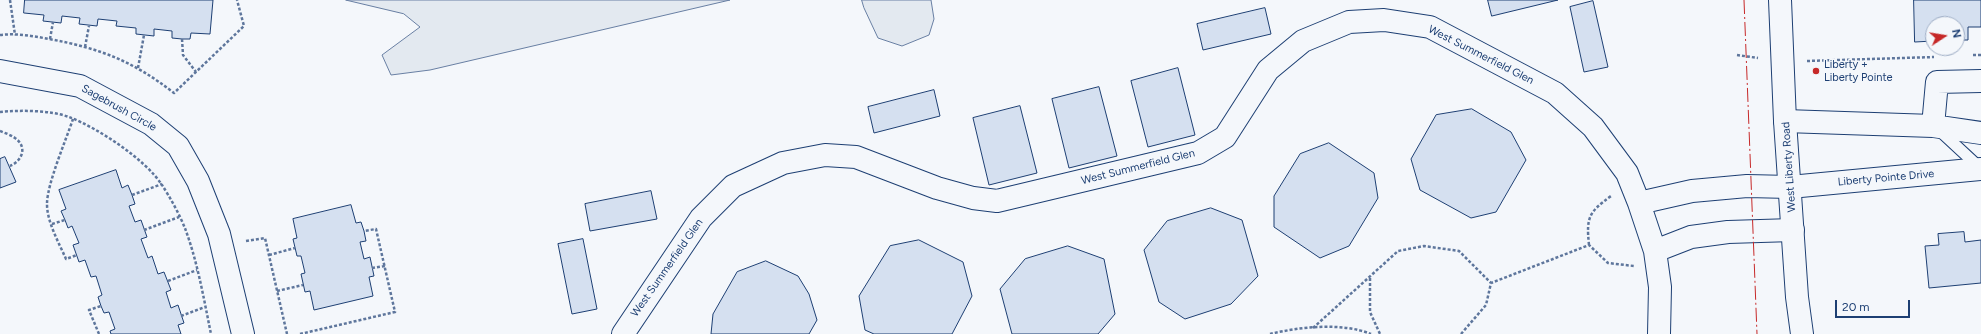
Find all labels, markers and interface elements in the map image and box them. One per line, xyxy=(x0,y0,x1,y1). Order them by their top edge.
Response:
north arrow xyxy=(1925,16,1965,56)
street label: West Summerfield Glen xyxy=(1426,23,1536,87)
text: N xyxy=(1949,28,1963,39)
place label: Liberty + Liberty Pointe xyxy=(1824,58,1893,84)
marker: Liberty + Liberty Pointe xyxy=(1811,66,1821,76)
street label: Sagebrush Circle xyxy=(79,82,159,134)
street label: West Liberty Road xyxy=(1779,121,1799,213)
street label: West Summerfield Glen xyxy=(1080,146,1196,188)
street label: Liberty Pointe Drive xyxy=(1837,167,1935,189)
street label: West Summerfield Glen xyxy=(628,216,706,320)
scale bar xyxy=(1837,292,1912,318)
text: 20 m xyxy=(1842,300,1870,314)

